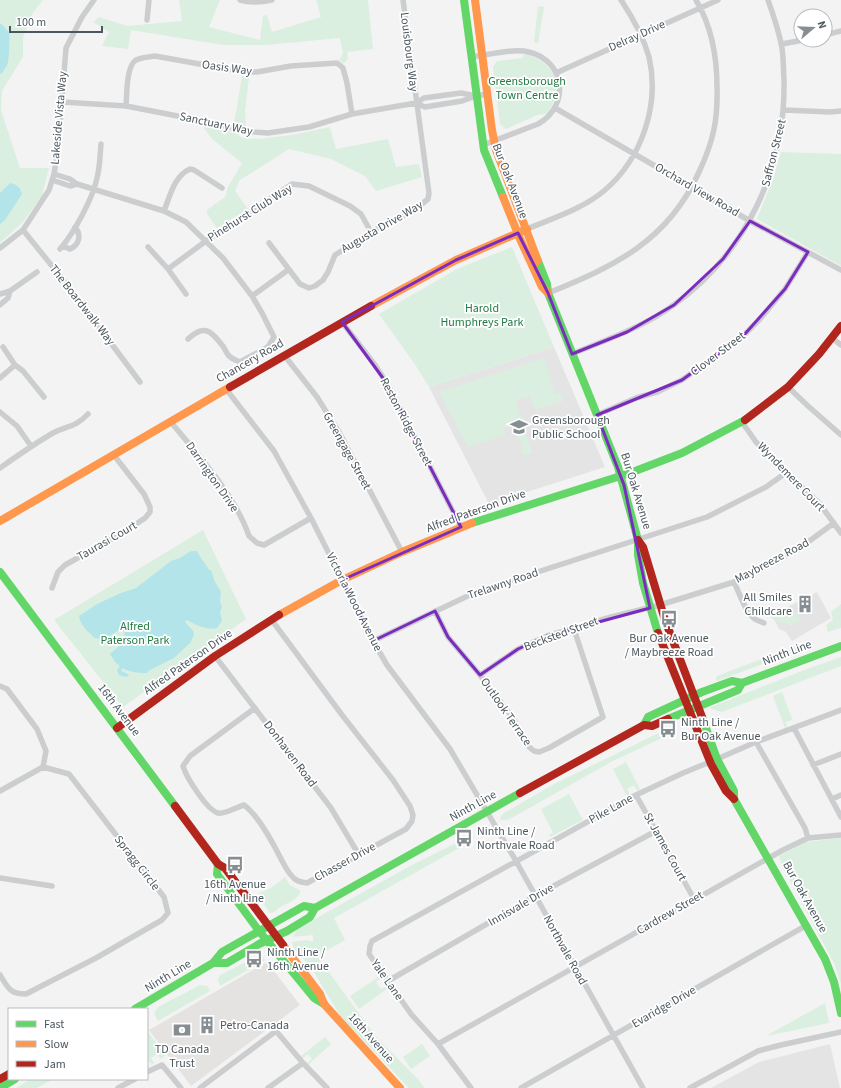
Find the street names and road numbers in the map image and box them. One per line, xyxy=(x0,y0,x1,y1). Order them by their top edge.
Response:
street label: Louisbourg Way xyxy=(396,11,422,93)
street label: Delray Drive xyxy=(606,16,668,56)
street label: Oasis Way xyxy=(201,56,253,80)
street label: Lakeside Vista Way xyxy=(46,70,72,165)
street label: Sanctuary Way xyxy=(178,108,255,140)
street label: Saffron Street xyxy=(757,117,791,189)
street label: Bur Oak Avenue xyxy=(488,141,532,221)
street label: Orchard View Road xyxy=(652,159,742,221)
street label: Pinehurst Club Way xyxy=(204,180,296,246)
street label: Augusta Drive Way xyxy=(338,196,426,257)
street label: The Boardwalk Way xyxy=(45,261,119,349)
street label: Clover Street xyxy=(687,328,749,380)
street label: Chancery Road xyxy=(213,335,287,387)
street label: Reston Ridge Street xyxy=(376,375,436,469)
street label: Greengage Street xyxy=(319,409,375,493)
street label: Darrington Drive xyxy=(181,438,243,516)
street label: Wyndemere Court xyxy=(753,439,829,515)
street label: Bur Oak Avenue xyxy=(616,451,656,532)
street label: Alfred Paterson Drive xyxy=(424,485,528,537)
street label: Taurasi Court xyxy=(74,517,140,565)
street label: Maybreeze Road xyxy=(732,534,812,588)
street label: Victoria Wood Avenue xyxy=(322,550,386,654)
street label: Trelawny Road xyxy=(465,564,541,604)
street label: Becksted Street xyxy=(521,613,601,655)
street label: Alfred Paterson Drive xyxy=(140,625,236,699)
street label: Ninth Line xyxy=(760,636,814,670)
street label: Outlook Terrace xyxy=(476,674,536,750)
street label: 16th Avenue xyxy=(94,680,144,740)
street label: Donhaven Road xyxy=(259,717,321,791)
street label: Ninth Line xyxy=(446,786,500,826)
street label: Pike Lane xyxy=(586,790,636,828)
street label: St James Court xyxy=(639,810,691,884)
street label: Spragg Circle xyxy=(110,832,164,894)
street label: Chasser Drive xyxy=(311,838,379,886)
street label: Bur Oak Avenue xyxy=(778,858,832,936)
street label: Innisvale Drive xyxy=(485,879,557,931)
street label: Cardrew Street xyxy=(633,887,707,939)
street label: Northvale Road xyxy=(539,912,591,988)
street label: Ninth Line xyxy=(142,955,195,997)
street label: Yale Lane xyxy=(366,955,407,1004)
street label: Evaridge Drive xyxy=(629,982,699,1032)
street label: 16th Avenue xyxy=(344,1009,398,1067)

